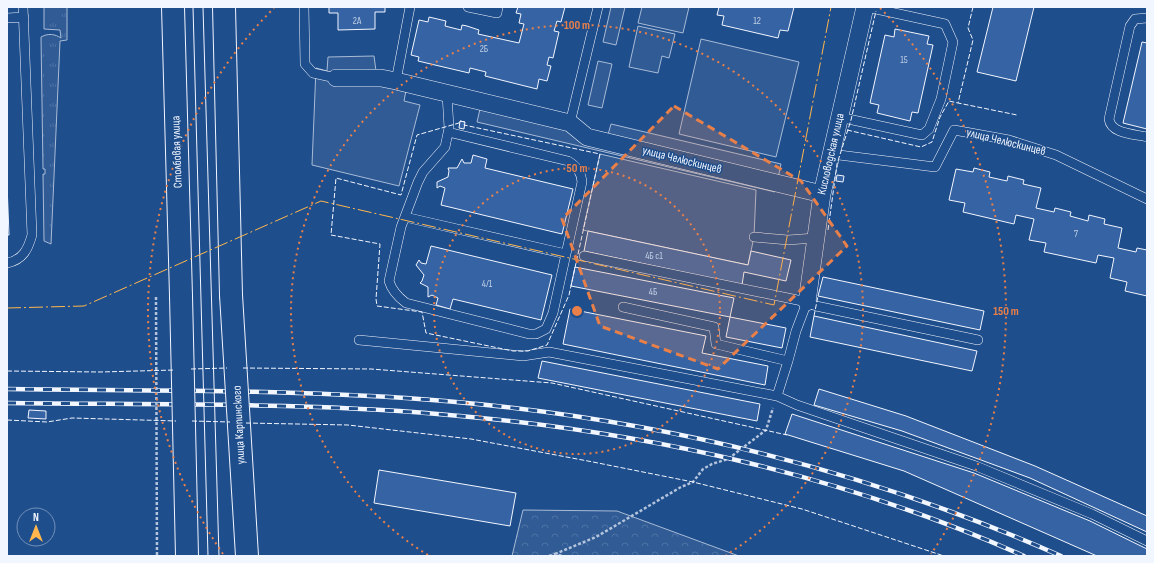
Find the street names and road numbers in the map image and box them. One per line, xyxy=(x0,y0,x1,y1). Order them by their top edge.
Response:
street label: Кисловодская улица xyxy=(814,111,848,196)
street label: Столбовая улица xyxy=(168,115,186,188)
street label: улица Челюскинцев xyxy=(965,125,1047,159)
street label: улица Челюскинцев xyxy=(641,143,723,177)
street label: улица Карпинского xyxy=(229,385,249,465)

